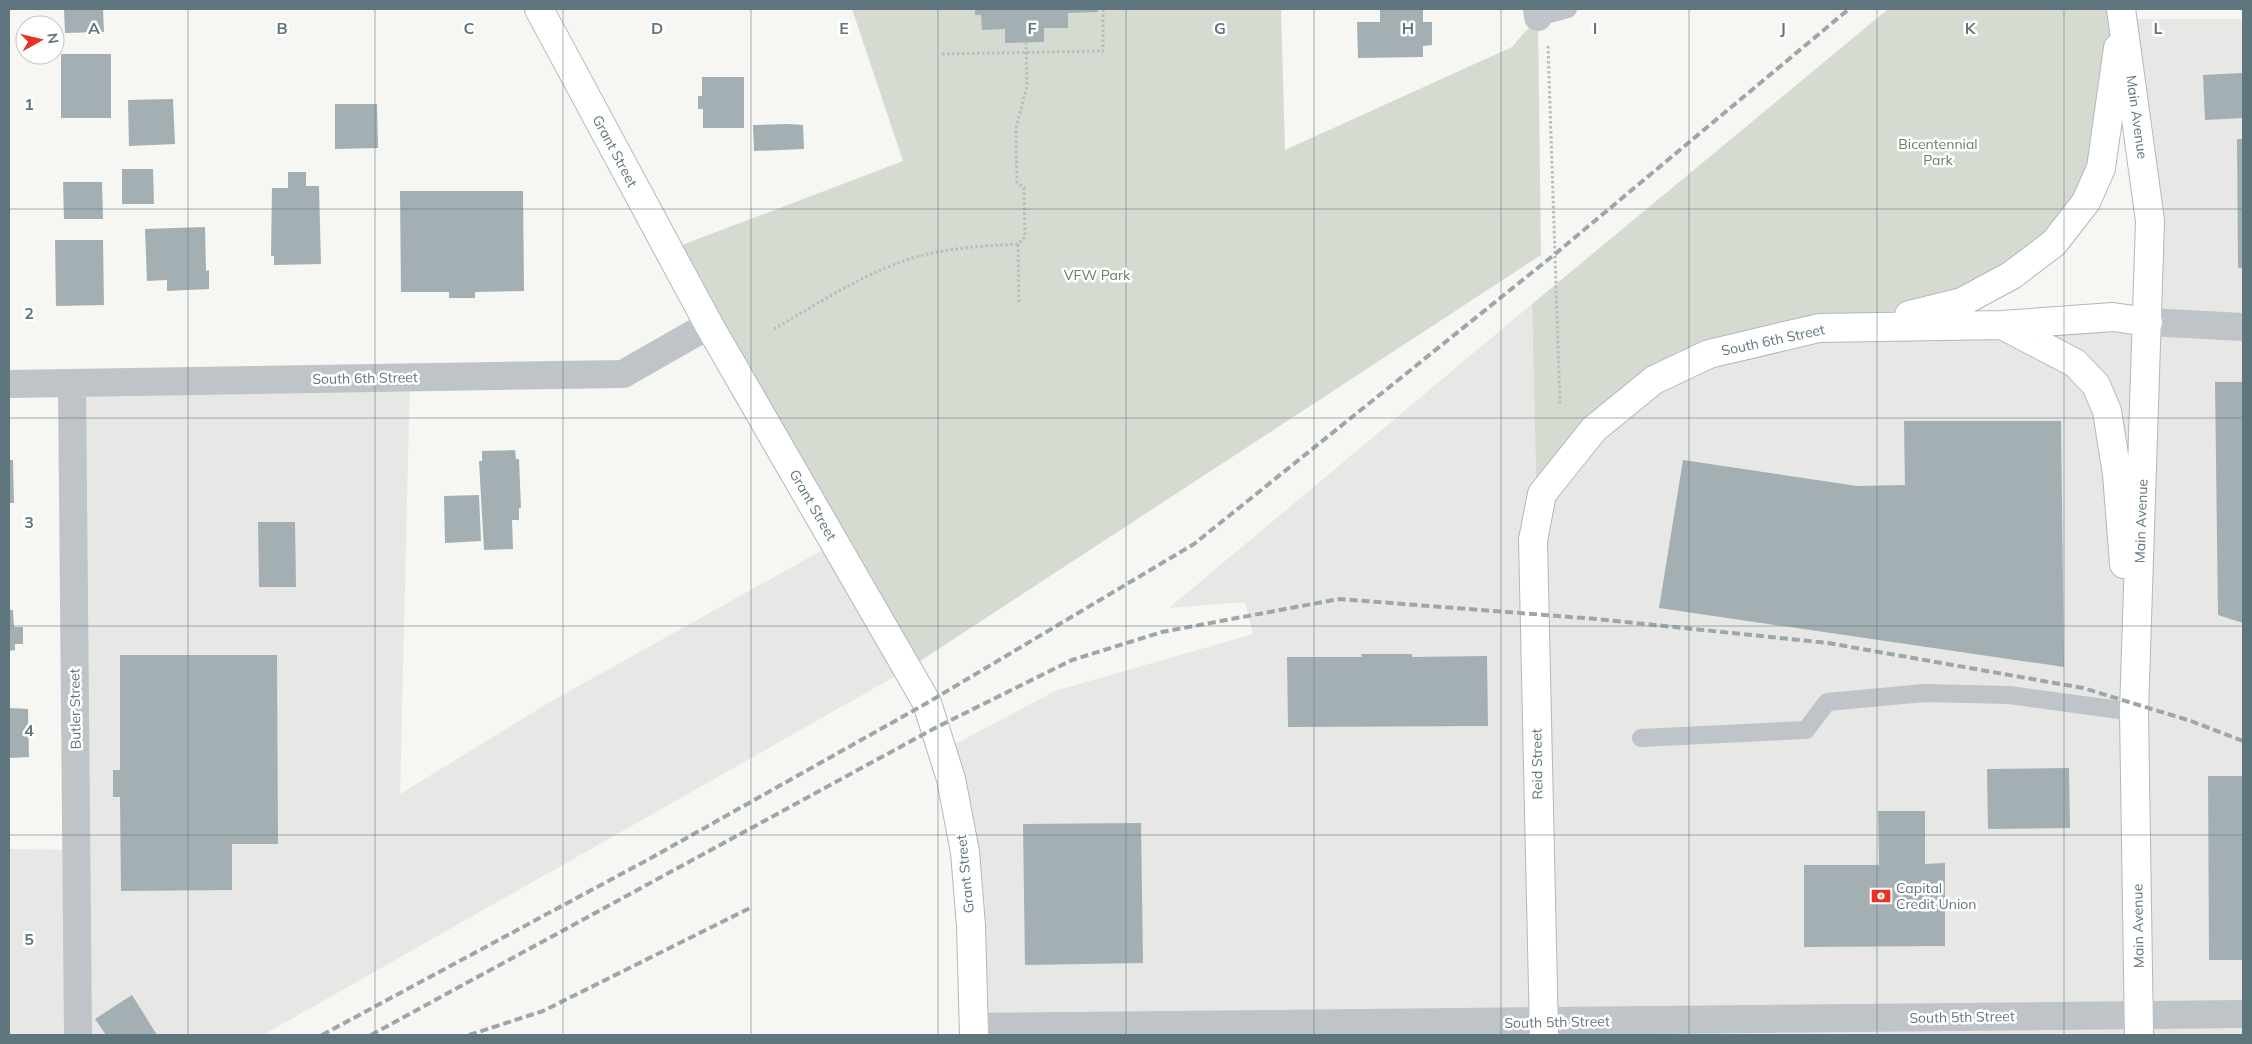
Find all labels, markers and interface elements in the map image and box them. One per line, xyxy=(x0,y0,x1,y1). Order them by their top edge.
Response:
north arrow xyxy=(15,15,65,65)
text: A xyxy=(88,18,100,38)
text: B xyxy=(276,18,288,38)
text: C xyxy=(464,18,475,38)
text: D xyxy=(651,18,663,38)
text: E xyxy=(839,18,849,38)
text: F xyxy=(1027,18,1037,38)
text: G xyxy=(1214,18,1226,38)
text: H xyxy=(1402,18,1414,38)
text: I xyxy=(1593,18,1597,38)
text: J xyxy=(1780,18,1786,38)
text: K xyxy=(1965,18,1977,38)
text: L xyxy=(2154,18,2163,38)
text: N xyxy=(43,32,63,45)
street label: Main Avenue xyxy=(2122,74,2152,160)
text: 1 xyxy=(24,94,34,114)
street label: Grant Street xyxy=(588,112,642,190)
park label: Bicentennial Park xyxy=(1898,135,1978,169)
park label: VFW Park xyxy=(1064,266,1131,284)
text: 2 xyxy=(24,303,34,323)
street label: South 6th Street xyxy=(1720,320,1827,360)
street label: South 6th Street xyxy=(312,368,418,388)
street label: Grant Street xyxy=(785,466,841,544)
street label: Main Avenue xyxy=(2131,479,2151,563)
text: 3 xyxy=(24,512,34,532)
street label: Butler Street xyxy=(65,668,85,750)
text: 4 xyxy=(24,720,34,740)
street label: Reid Street xyxy=(1527,728,1547,800)
street label: Grant Street xyxy=(952,834,978,914)
place label: Capital Credit Union xyxy=(1896,879,1976,913)
street label: Main Avenue xyxy=(2128,884,2148,968)
bank icon: Capital Credit Union xyxy=(1870,885,1892,907)
text: 5 xyxy=(24,929,34,949)
street label: South 5th Street xyxy=(1909,1007,2015,1027)
street label: South 5th Street xyxy=(1504,1012,1610,1032)

